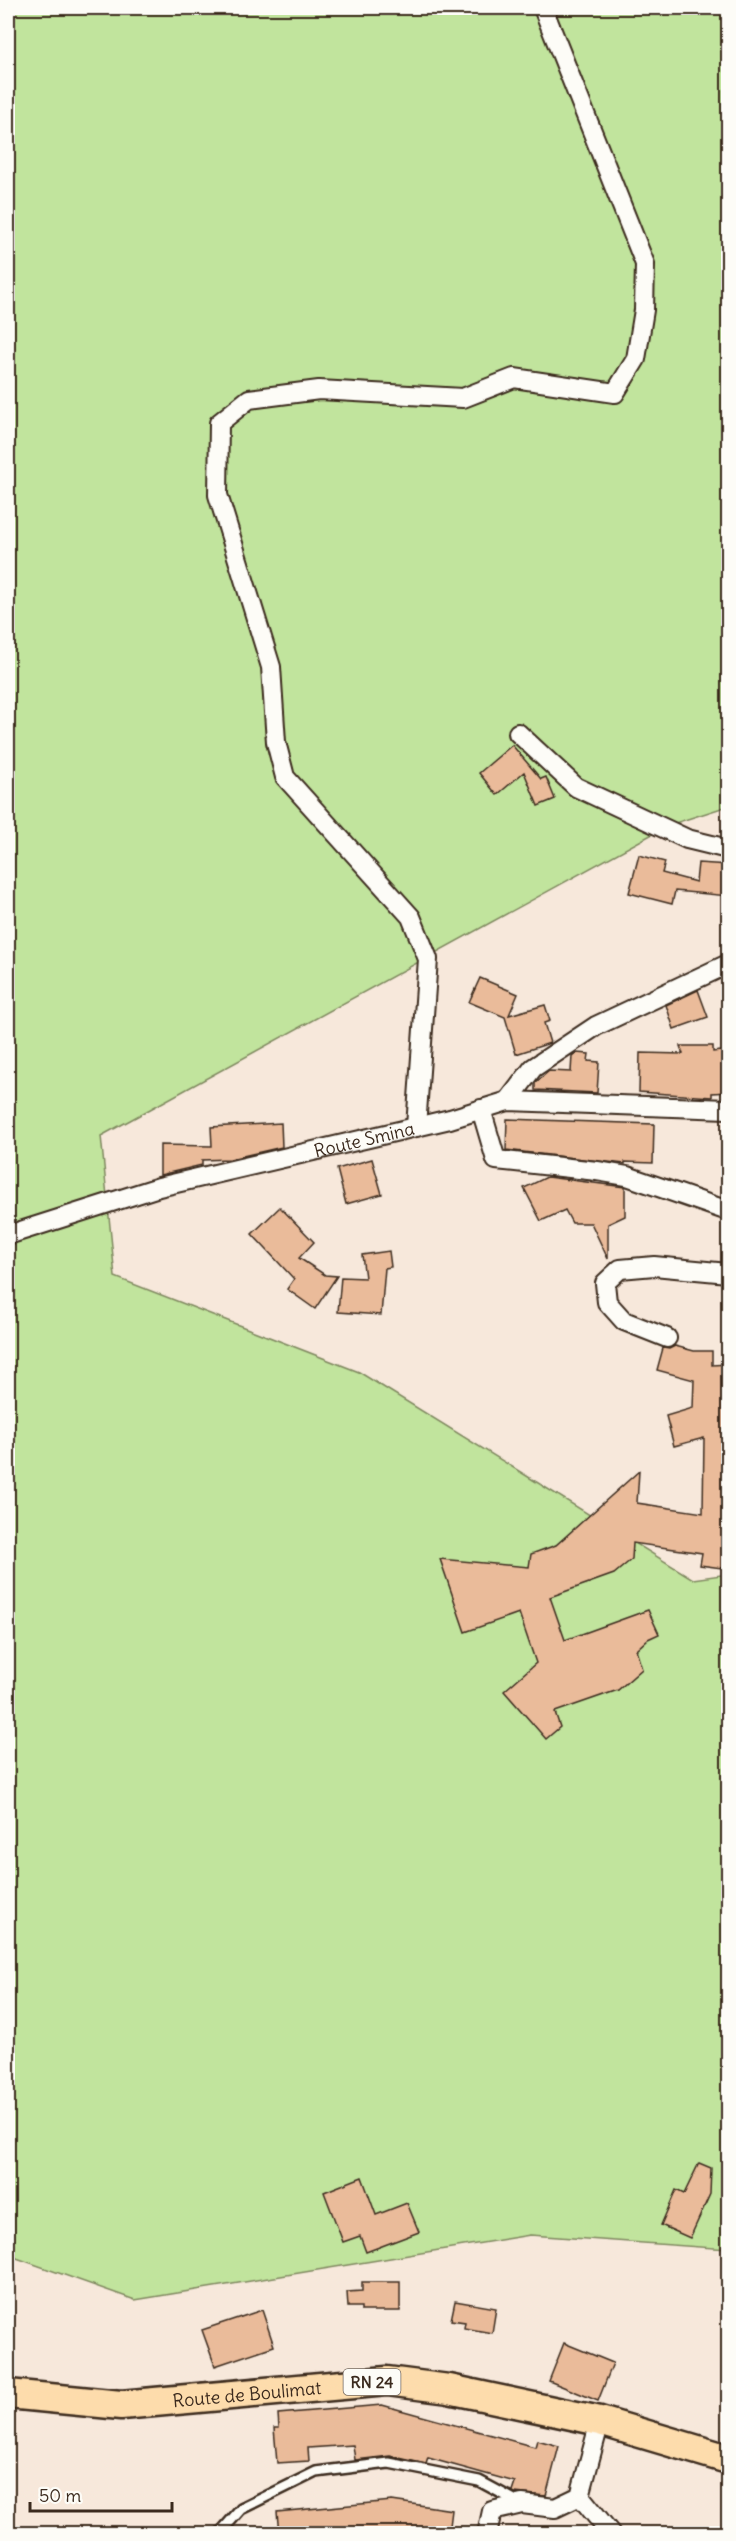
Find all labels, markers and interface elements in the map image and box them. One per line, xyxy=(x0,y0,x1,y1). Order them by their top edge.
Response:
street label: Route Smina xyxy=(312,1116,417,1162)
road number: RN 24 xyxy=(344,2369,400,2395)
street label: Route de Boulimat xyxy=(172,2375,322,2412)
scale bar xyxy=(30,2475,172,2513)
text: 50 m xyxy=(39,2484,81,2507)

